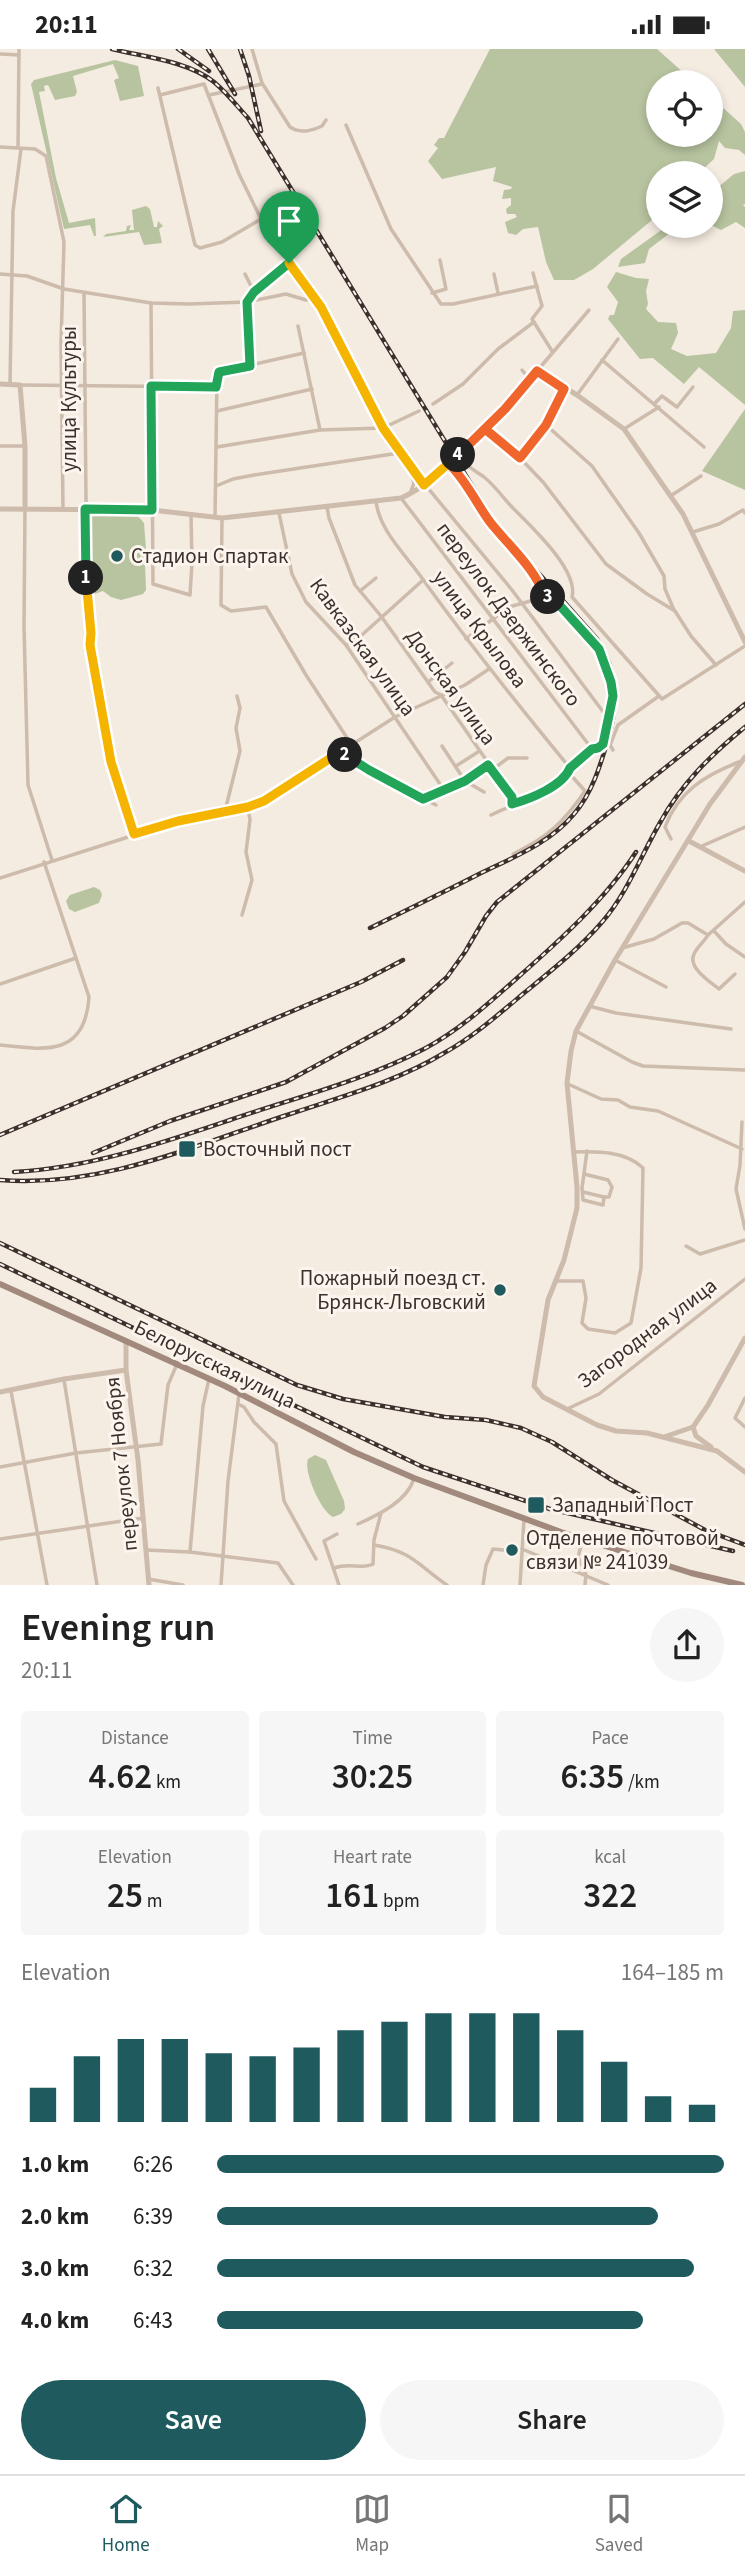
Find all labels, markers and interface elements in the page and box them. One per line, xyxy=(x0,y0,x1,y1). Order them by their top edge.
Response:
text: 20:11 xyxy=(35,6,98,43)
map controls xyxy=(646,70,723,238)
button: locate xyxy=(646,70,723,147)
button: layers xyxy=(646,161,723,238)
pin xyxy=(259,191,319,263)
icon: arrive xyxy=(270,202,308,240)
street label: улица Культуры xyxy=(54,326,84,472)
pin: 4 xyxy=(440,437,476,473)
text: 4 xyxy=(452,441,463,468)
street label: переулок Дзержинского xyxy=(430,515,588,713)
place label: Стадион Спартак xyxy=(131,541,289,571)
marker: Стадион Спартак xyxy=(109,548,125,564)
pin: 1 xyxy=(68,561,104,595)
text: 1 xyxy=(80,564,91,591)
street label: улица Крылова xyxy=(426,564,534,694)
street label: Кавказская улица xyxy=(303,572,423,722)
pin: 3 xyxy=(530,579,566,615)
text: 3 xyxy=(542,583,553,610)
street label: Донская улица xyxy=(399,623,503,751)
pin: 2 xyxy=(328,737,362,773)
text: 2 xyxy=(339,741,350,768)
place label: Восточный пост xyxy=(203,1134,352,1164)
marker: Восточный пост xyxy=(177,1139,197,1159)
place label: Пожарный поезд ст. Брянск-Льговский xyxy=(300,1263,486,1317)
street label: Загородная улица xyxy=(571,1270,723,1396)
marker: Пожарный поезд ст. Брянск-Льговский xyxy=(492,1282,508,1298)
street label: Белорусская улица xyxy=(129,1312,301,1416)
street label: переулок 7 Ноября xyxy=(97,1375,145,1553)
place label: Западный Пост xyxy=(552,1490,694,1520)
marker: Западный Пост xyxy=(526,1495,546,1515)
place label: Отделение почтовой связи № 241039 xyxy=(526,1523,719,1577)
marker: Отделение почтовой связи № 241039 xyxy=(504,1542,520,1558)
text: Evening run xyxy=(21,1601,215,1655)
button: share xyxy=(650,1608,724,1682)
text: 20:11 xyxy=(21,1654,72,1687)
text: Distance xyxy=(101,1725,169,1752)
text: Time xyxy=(352,1725,393,1752)
text: Pace xyxy=(592,1725,629,1752)
text: 4.62 xyxy=(89,1752,152,1802)
text: 30:25 xyxy=(332,1752,413,1802)
text: 6:35 xyxy=(561,1752,624,1802)
text: km xyxy=(152,1769,181,1796)
text: /km xyxy=(624,1769,660,1796)
text: Elevation xyxy=(98,1844,172,1871)
text: Heart rate xyxy=(333,1844,412,1871)
text: kcal xyxy=(594,1844,626,1871)
text: 25 xyxy=(107,1871,143,1921)
text: 161 xyxy=(325,1871,379,1921)
text: 322 xyxy=(583,1871,637,1921)
text: m xyxy=(143,1888,163,1915)
text: bpm xyxy=(379,1888,420,1915)
text: Elevation xyxy=(21,1956,111,1989)
text: 164–185 m xyxy=(621,1956,724,1989)
text: 1.0 km xyxy=(21,2148,89,2181)
text: 6:26 xyxy=(133,2148,173,2181)
text: 2.0 km xyxy=(21,2200,89,2233)
text: 6:39 xyxy=(133,2200,173,2233)
text: 3.0 km xyxy=(21,2252,89,2285)
text: 6:32 xyxy=(133,2252,173,2285)
text: 4.0 km xyxy=(21,2304,89,2337)
text: 6:43 xyxy=(133,2304,173,2337)
button: Save xyxy=(21,2380,366,2460)
button: Share xyxy=(380,2380,724,2460)
tab: Home xyxy=(102,2490,150,2559)
tab: Map xyxy=(353,2490,391,2559)
tab: Saved xyxy=(595,2490,643,2559)

